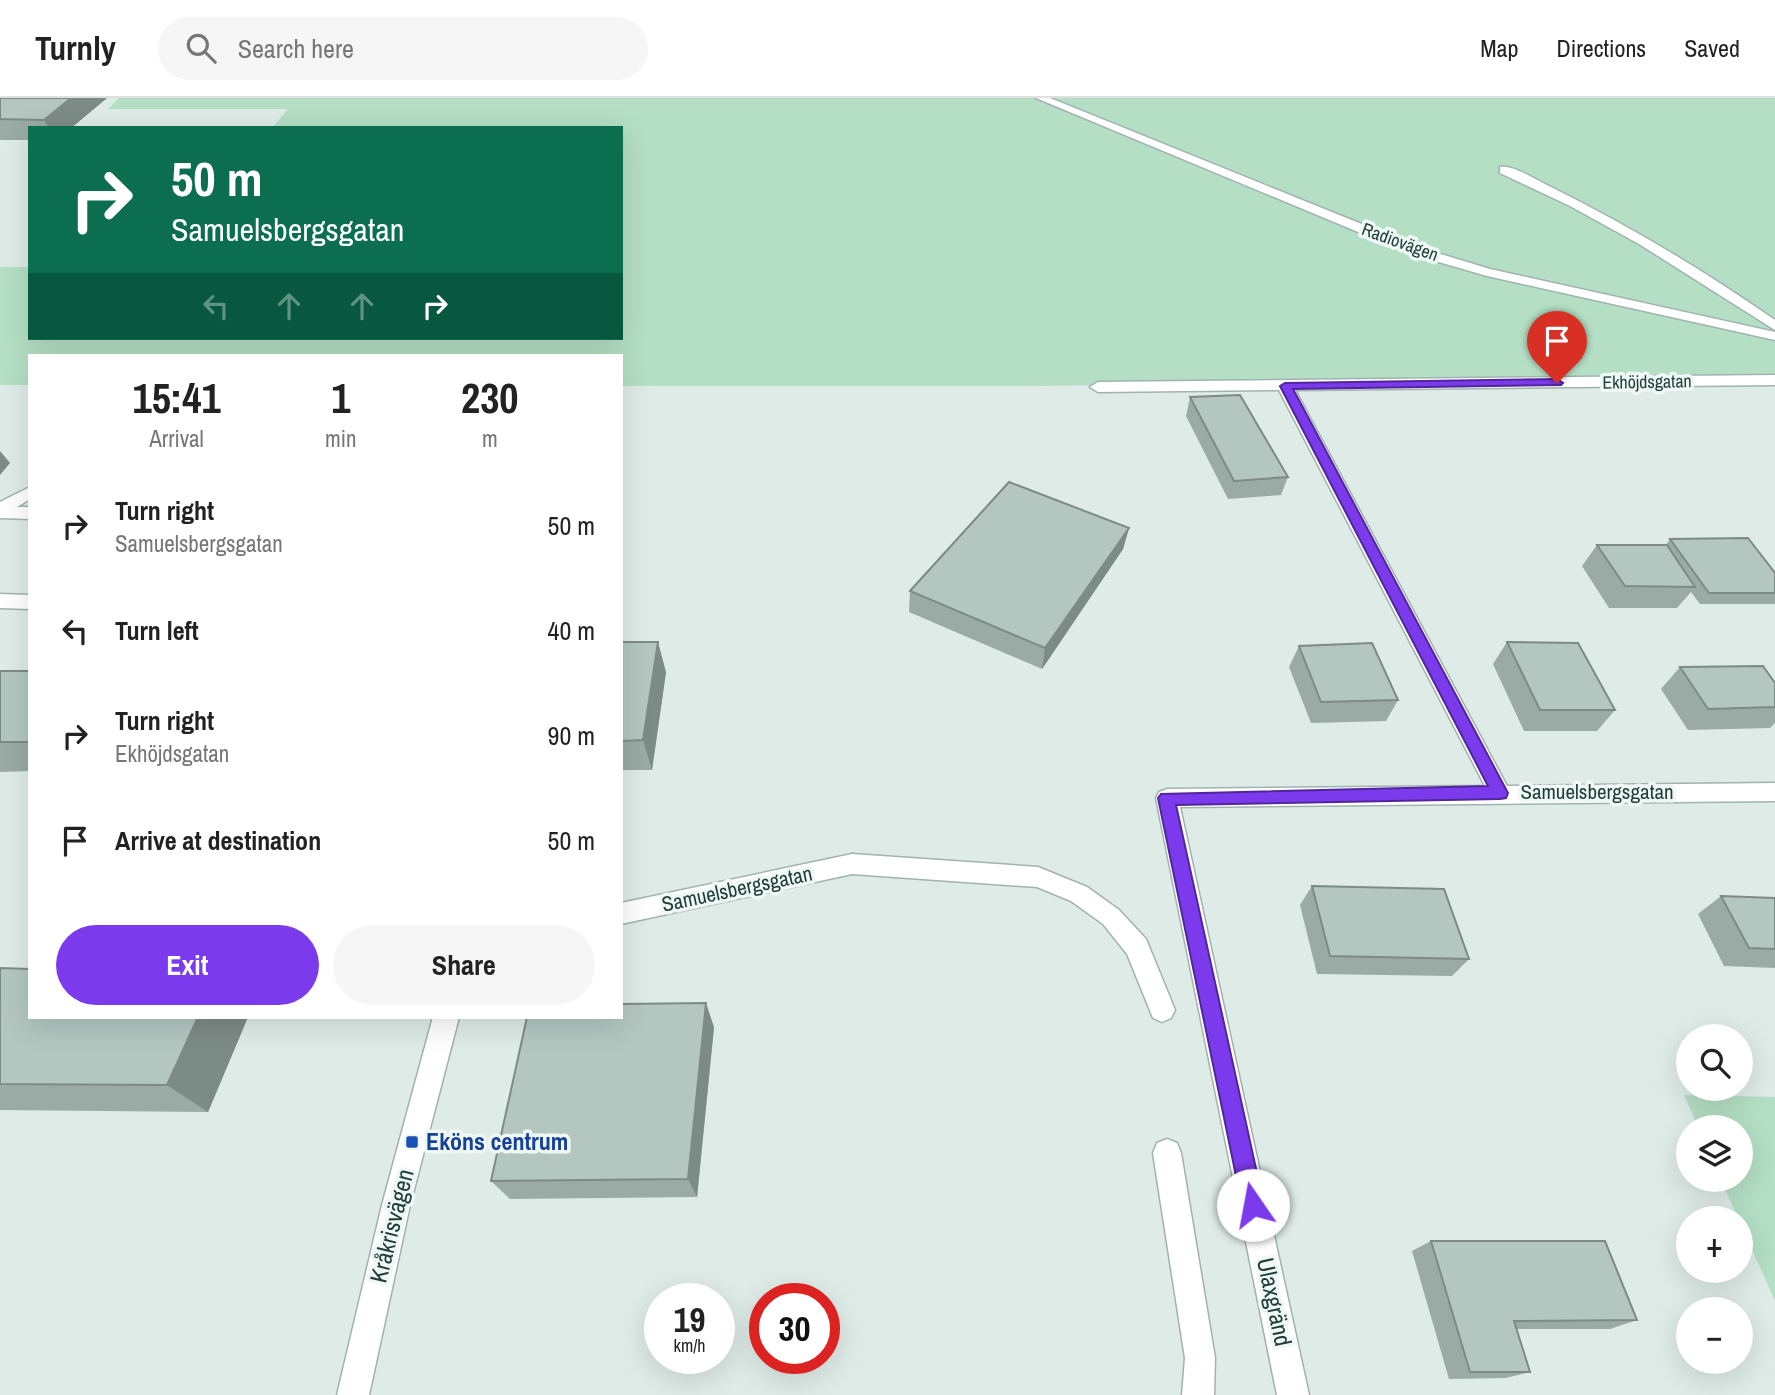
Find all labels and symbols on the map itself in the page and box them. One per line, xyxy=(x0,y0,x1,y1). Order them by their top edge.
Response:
street label: Radiovägen xyxy=(1358,216,1442,267)
pin xyxy=(1527,311,1587,383)
street label: Ekhöjdsgatan xyxy=(1602,368,1692,395)
street label: Samuelsbergsgatan xyxy=(1520,777,1674,806)
street label: Samuelsbergsgatan xyxy=(659,858,815,919)
place label: Eköns centrum xyxy=(426,1125,568,1157)
marker: Eköns centrum xyxy=(404,1134,420,1150)
street label: Kråkrisvägen xyxy=(361,1166,421,1286)
position arrow xyxy=(1216,1168,1290,1242)
street label: Ulaxgränd xyxy=(1250,1255,1300,1349)
speed limit sign: 30 xyxy=(749,1283,840,1374)

